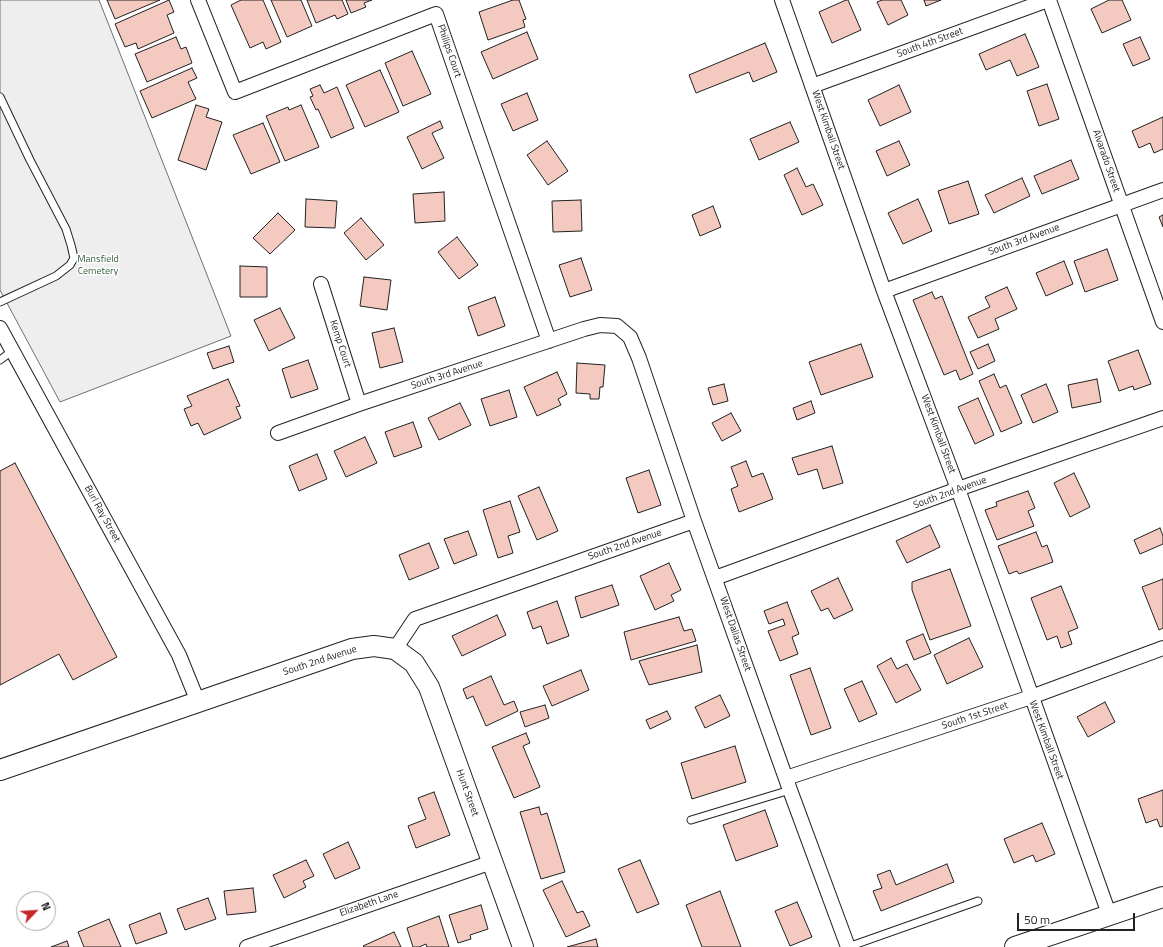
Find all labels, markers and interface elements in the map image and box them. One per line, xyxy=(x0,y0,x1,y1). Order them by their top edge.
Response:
street label: Phillips Court xyxy=(434,23,464,79)
street label: South 4th Street xyxy=(895,25,965,61)
street label: West Kimball Street xyxy=(809,89,847,171)
street label: Alvarado Street xyxy=(1090,128,1122,194)
street label: South 3rd Avenue xyxy=(987,222,1061,258)
park label: Mansfield Cemetery xyxy=(77,254,119,278)
street label: Kemp Court xyxy=(327,319,353,369)
street label: South 3rd Avenue xyxy=(410,358,484,392)
street label: West Kimball Street xyxy=(918,393,958,475)
street label: South 2nd Avenue xyxy=(912,474,988,512)
street label: Burl Ray Street xyxy=(81,483,123,545)
street label: South 2nd Avenue xyxy=(587,527,663,563)
street label: West Dallas Street xyxy=(717,595,753,673)
street label: South 2nd Avenue xyxy=(282,643,358,679)
street label: West Kimball Street xyxy=(1026,699,1066,781)
street label: South 1st Street xyxy=(940,700,1010,732)
street label: Hunt Street xyxy=(453,768,481,818)
street label: Elizabeth Lane xyxy=(338,888,400,920)
north arrow xyxy=(16,891,56,931)
text: N xyxy=(37,900,55,913)
scale bar xyxy=(1019,905,1137,931)
text: 50 m xyxy=(1024,910,1050,929)

